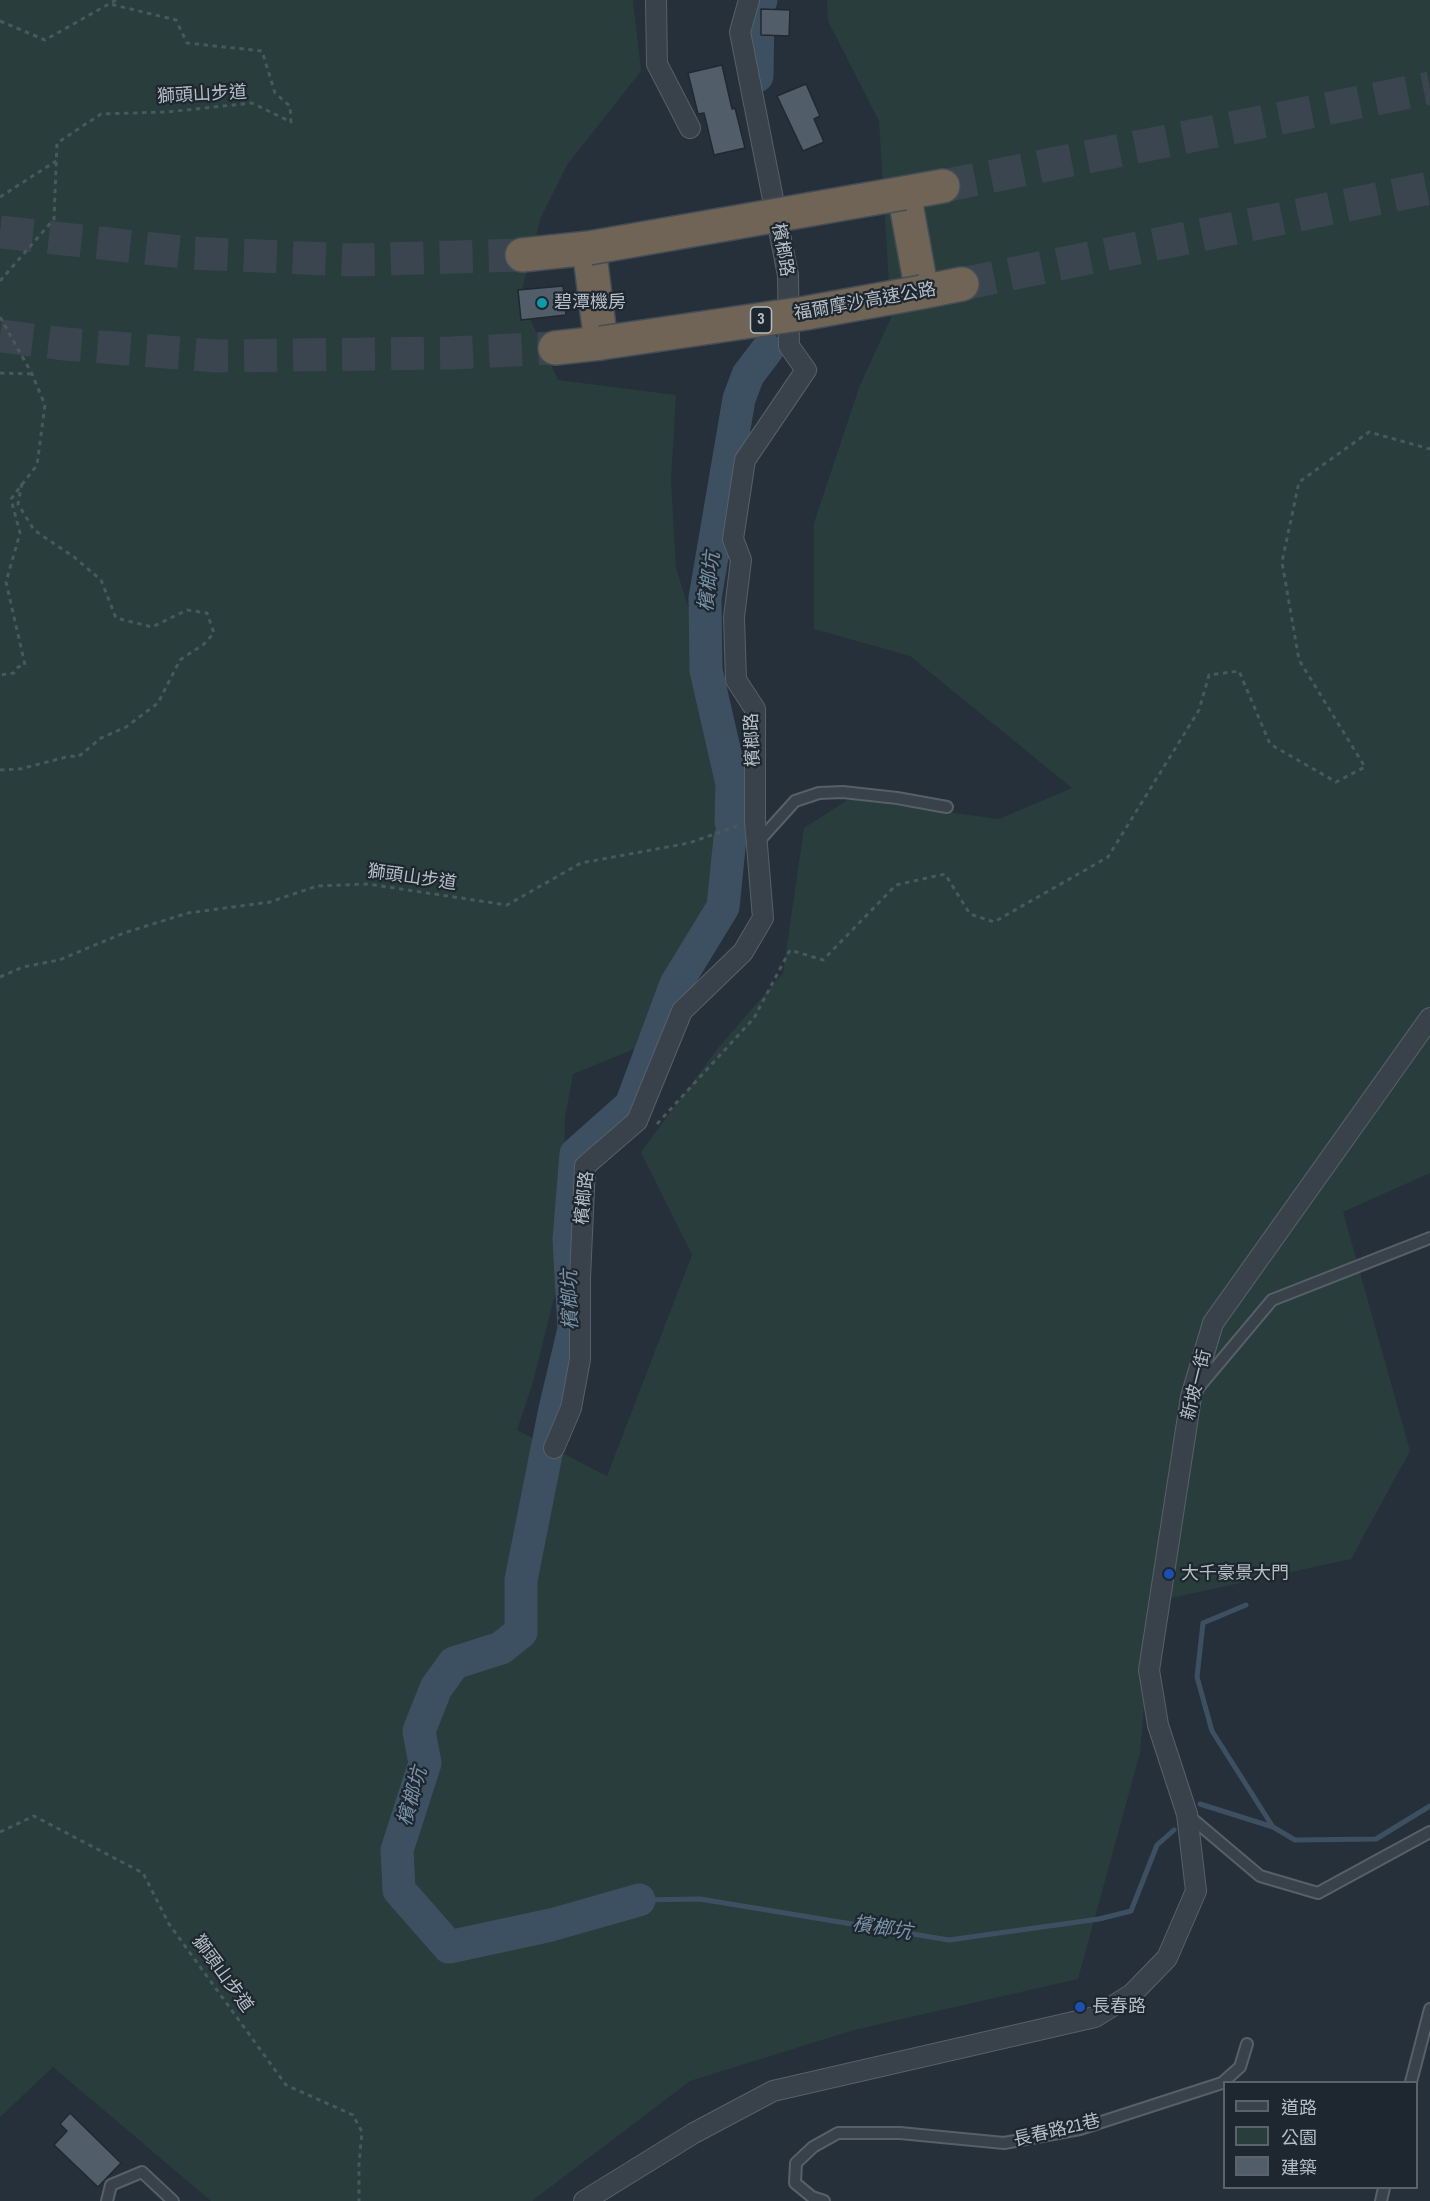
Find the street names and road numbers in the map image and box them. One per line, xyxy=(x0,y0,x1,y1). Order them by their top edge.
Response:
street label: 獅頭山步道 xyxy=(156,82,248,108)
street label: 檳榔路 xyxy=(767,222,797,278)
street label: 福爾摩沙高速公路 xyxy=(792,279,938,325)
road number: 3 xyxy=(750,307,771,333)
street label: 檳榔路 xyxy=(741,713,765,767)
street label: 獅頭山步道 xyxy=(366,861,458,895)
street label: 檳榔路 xyxy=(571,1170,599,1226)
street label: 新坡一街 xyxy=(1178,1347,1216,1423)
street label: 獅頭山步道 xyxy=(187,1931,257,2017)
street label: 長春路21巷 xyxy=(1011,2111,1103,2151)

